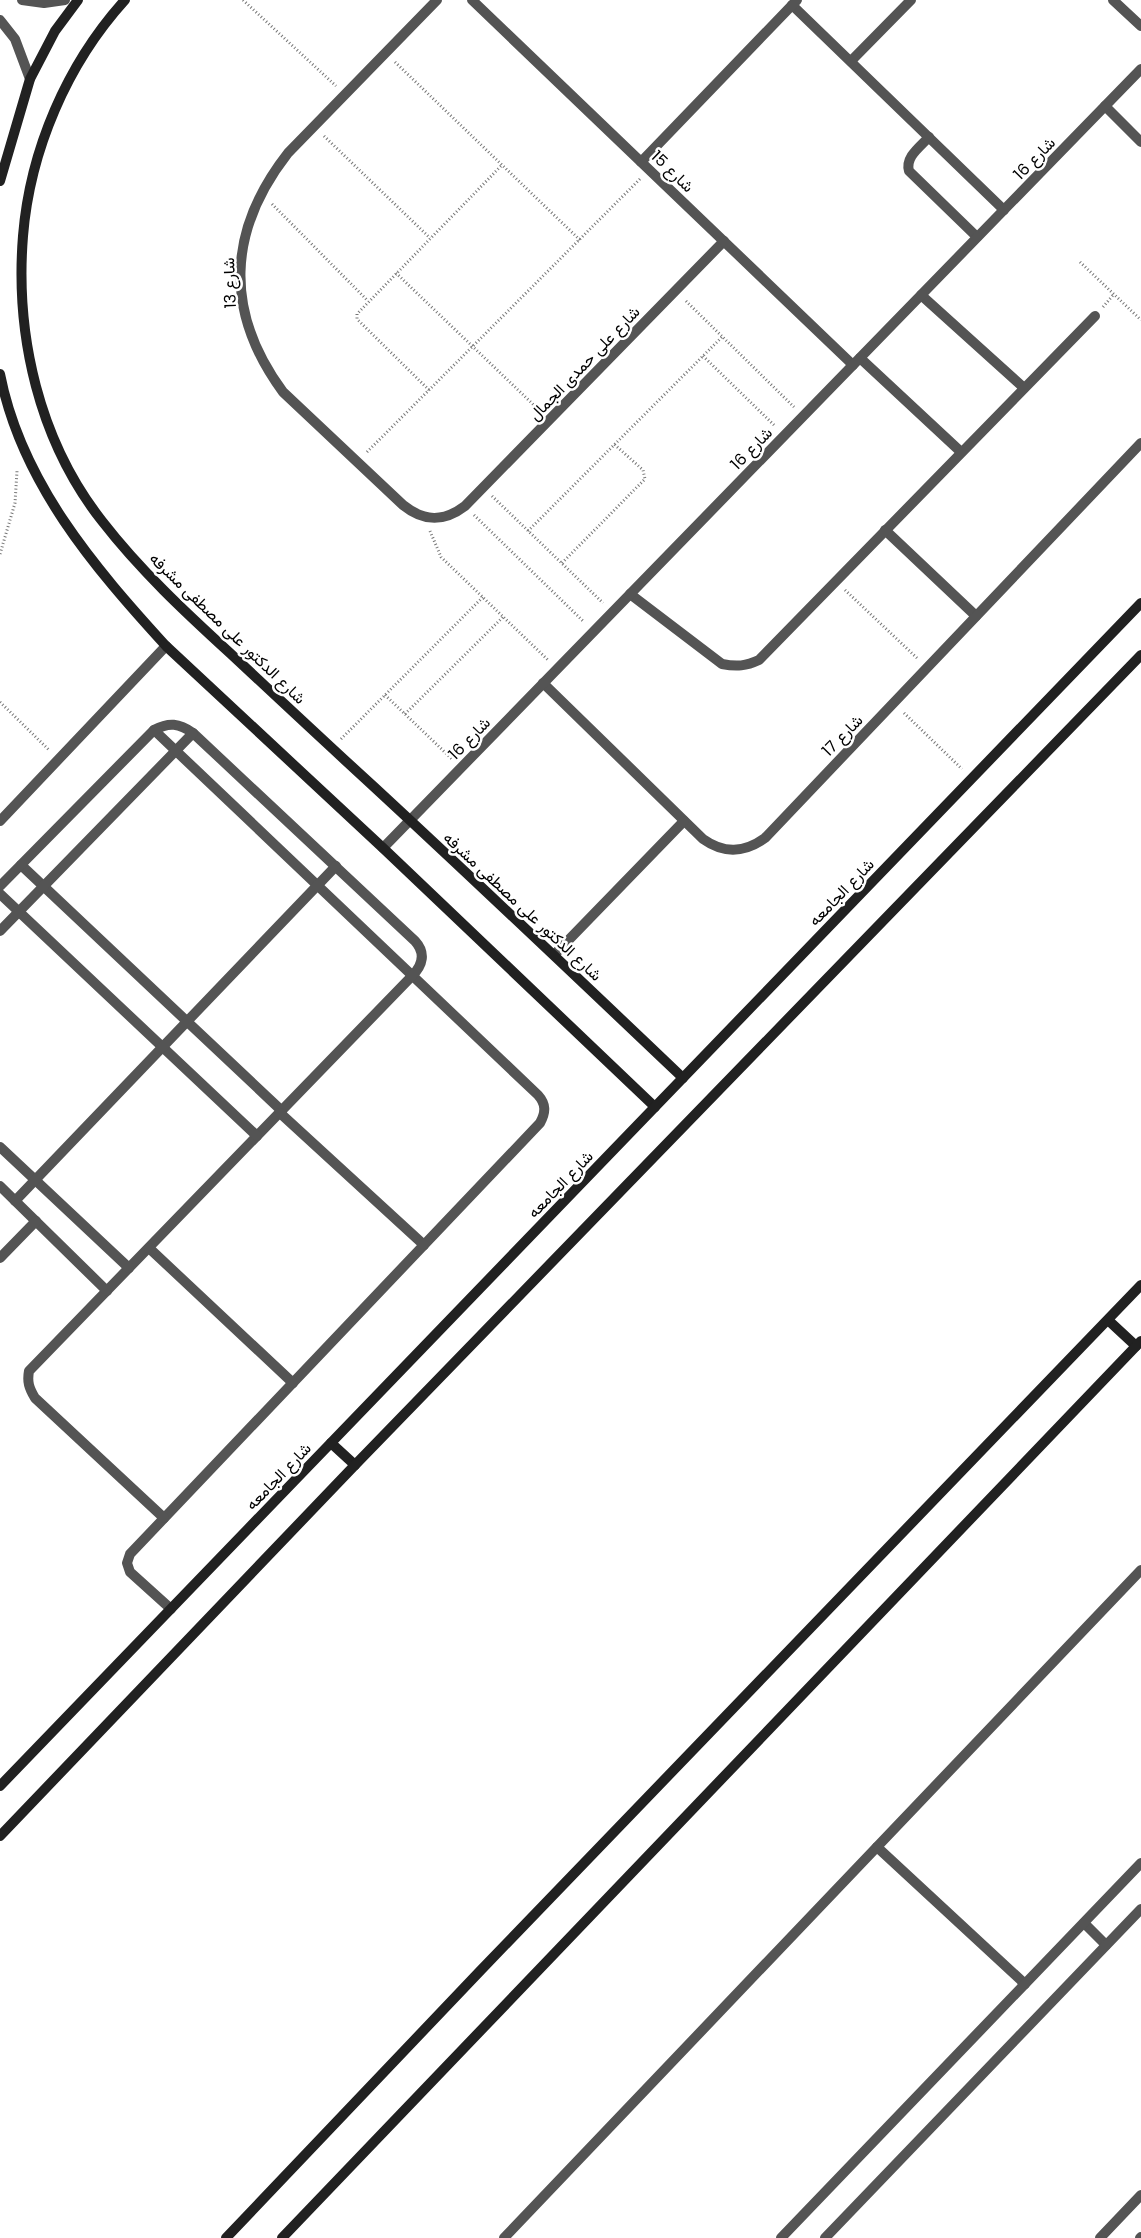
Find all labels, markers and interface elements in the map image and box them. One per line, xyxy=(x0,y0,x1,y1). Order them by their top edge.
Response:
street label: شارع 16 xyxy=(1008,132,1061,185)
street label: شارع 15 xyxy=(646,145,699,198)
street label: شارع 13 xyxy=(217,257,242,309)
street label: شارع على حمدى الجمال xyxy=(524,301,645,426)
street label: شارع 16 xyxy=(725,422,778,475)
street label: شارع الدكتور على مصطفى مشرفه xyxy=(144,547,311,709)
street label: شارع 17 xyxy=(817,709,868,761)
street label: شارع 16 xyxy=(443,712,496,765)
street label: شارع الدكتور على مصطفى مشرفه xyxy=(438,827,607,986)
street label: شارع الجامعه xyxy=(803,853,879,931)
street label: شارع الجامعه xyxy=(522,1145,598,1223)
street label: شارع الجامعه xyxy=(240,1437,316,1515)

